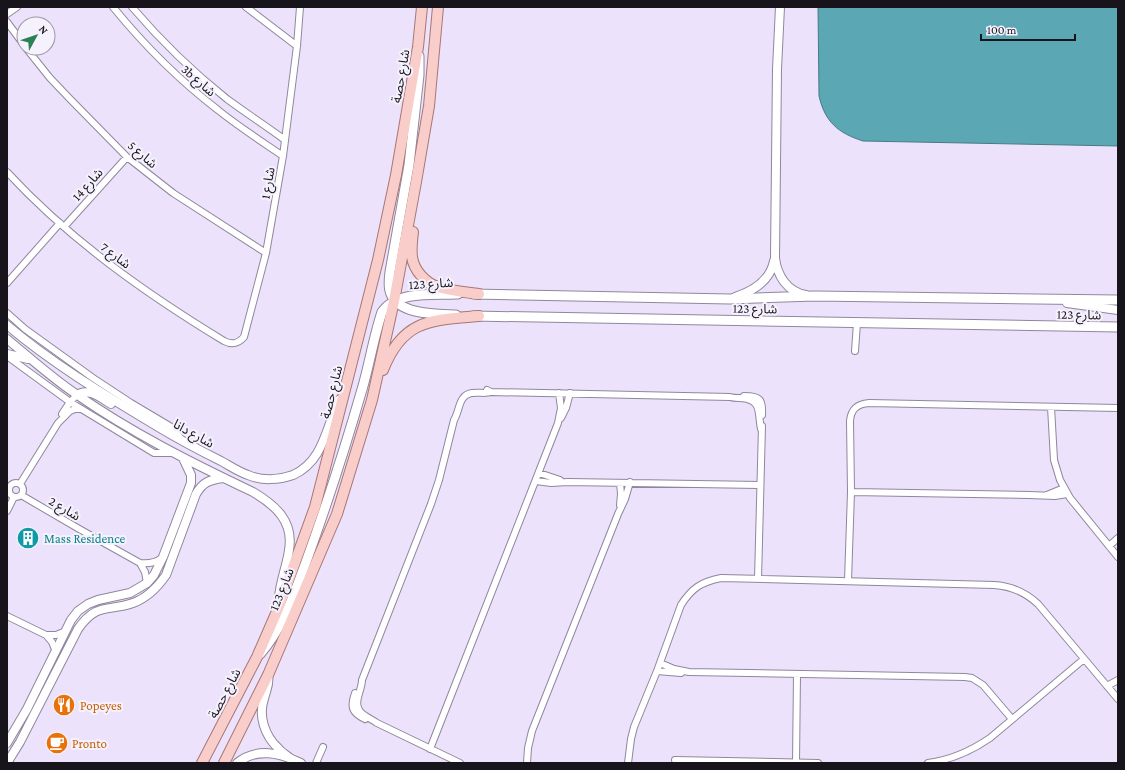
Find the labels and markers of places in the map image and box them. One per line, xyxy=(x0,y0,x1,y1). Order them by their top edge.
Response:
building icon: Mass Residence xyxy=(15,525,41,551)
place label: Mass Residence xyxy=(44,531,126,546)
restaurant icon: Popeyes xyxy=(51,692,77,718)
place label: Popeyes xyxy=(80,698,122,713)
cafe icon: Pronto xyxy=(44,730,70,756)
place label: Pronto xyxy=(72,736,107,751)

